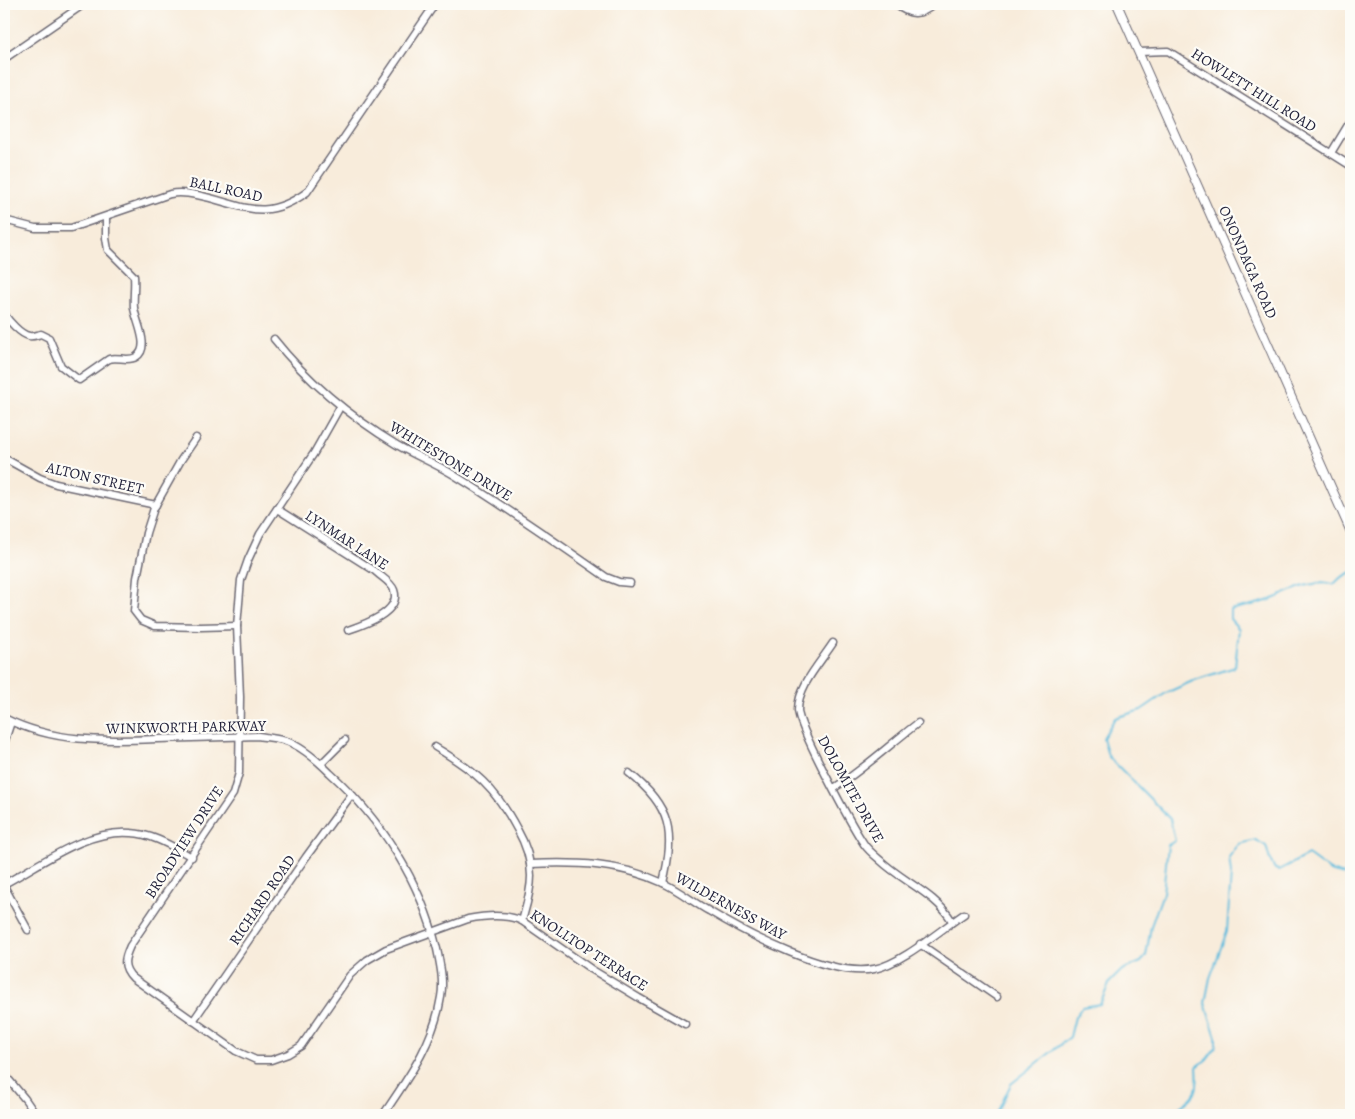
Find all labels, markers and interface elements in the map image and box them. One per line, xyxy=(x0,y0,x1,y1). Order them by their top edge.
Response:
street label: HOWLETT HILL ROAD xyxy=(1188,43,1320,137)
street label: BALL ROAD xyxy=(188,172,264,206)
street label: ONONDAGA ROAD xyxy=(1214,202,1282,322)
street label: WHITESTONE DRIVE xyxy=(385,416,516,506)
street label: ALTON STREET xyxy=(43,457,146,499)
street label: LYNMAR LANE xyxy=(301,506,393,574)
street label: WINKWORTH PARKWAY xyxy=(105,716,267,738)
street label: DOLOMITE DRIVE xyxy=(813,732,889,846)
street label: BROADVIEW DRIVE xyxy=(140,782,228,902)
street label: RICHARD ROAD xyxy=(224,851,300,949)
street label: WILDERNESS WAY xyxy=(671,867,791,945)
street label: KNOLLTOP TERRACE xyxy=(526,904,652,996)

